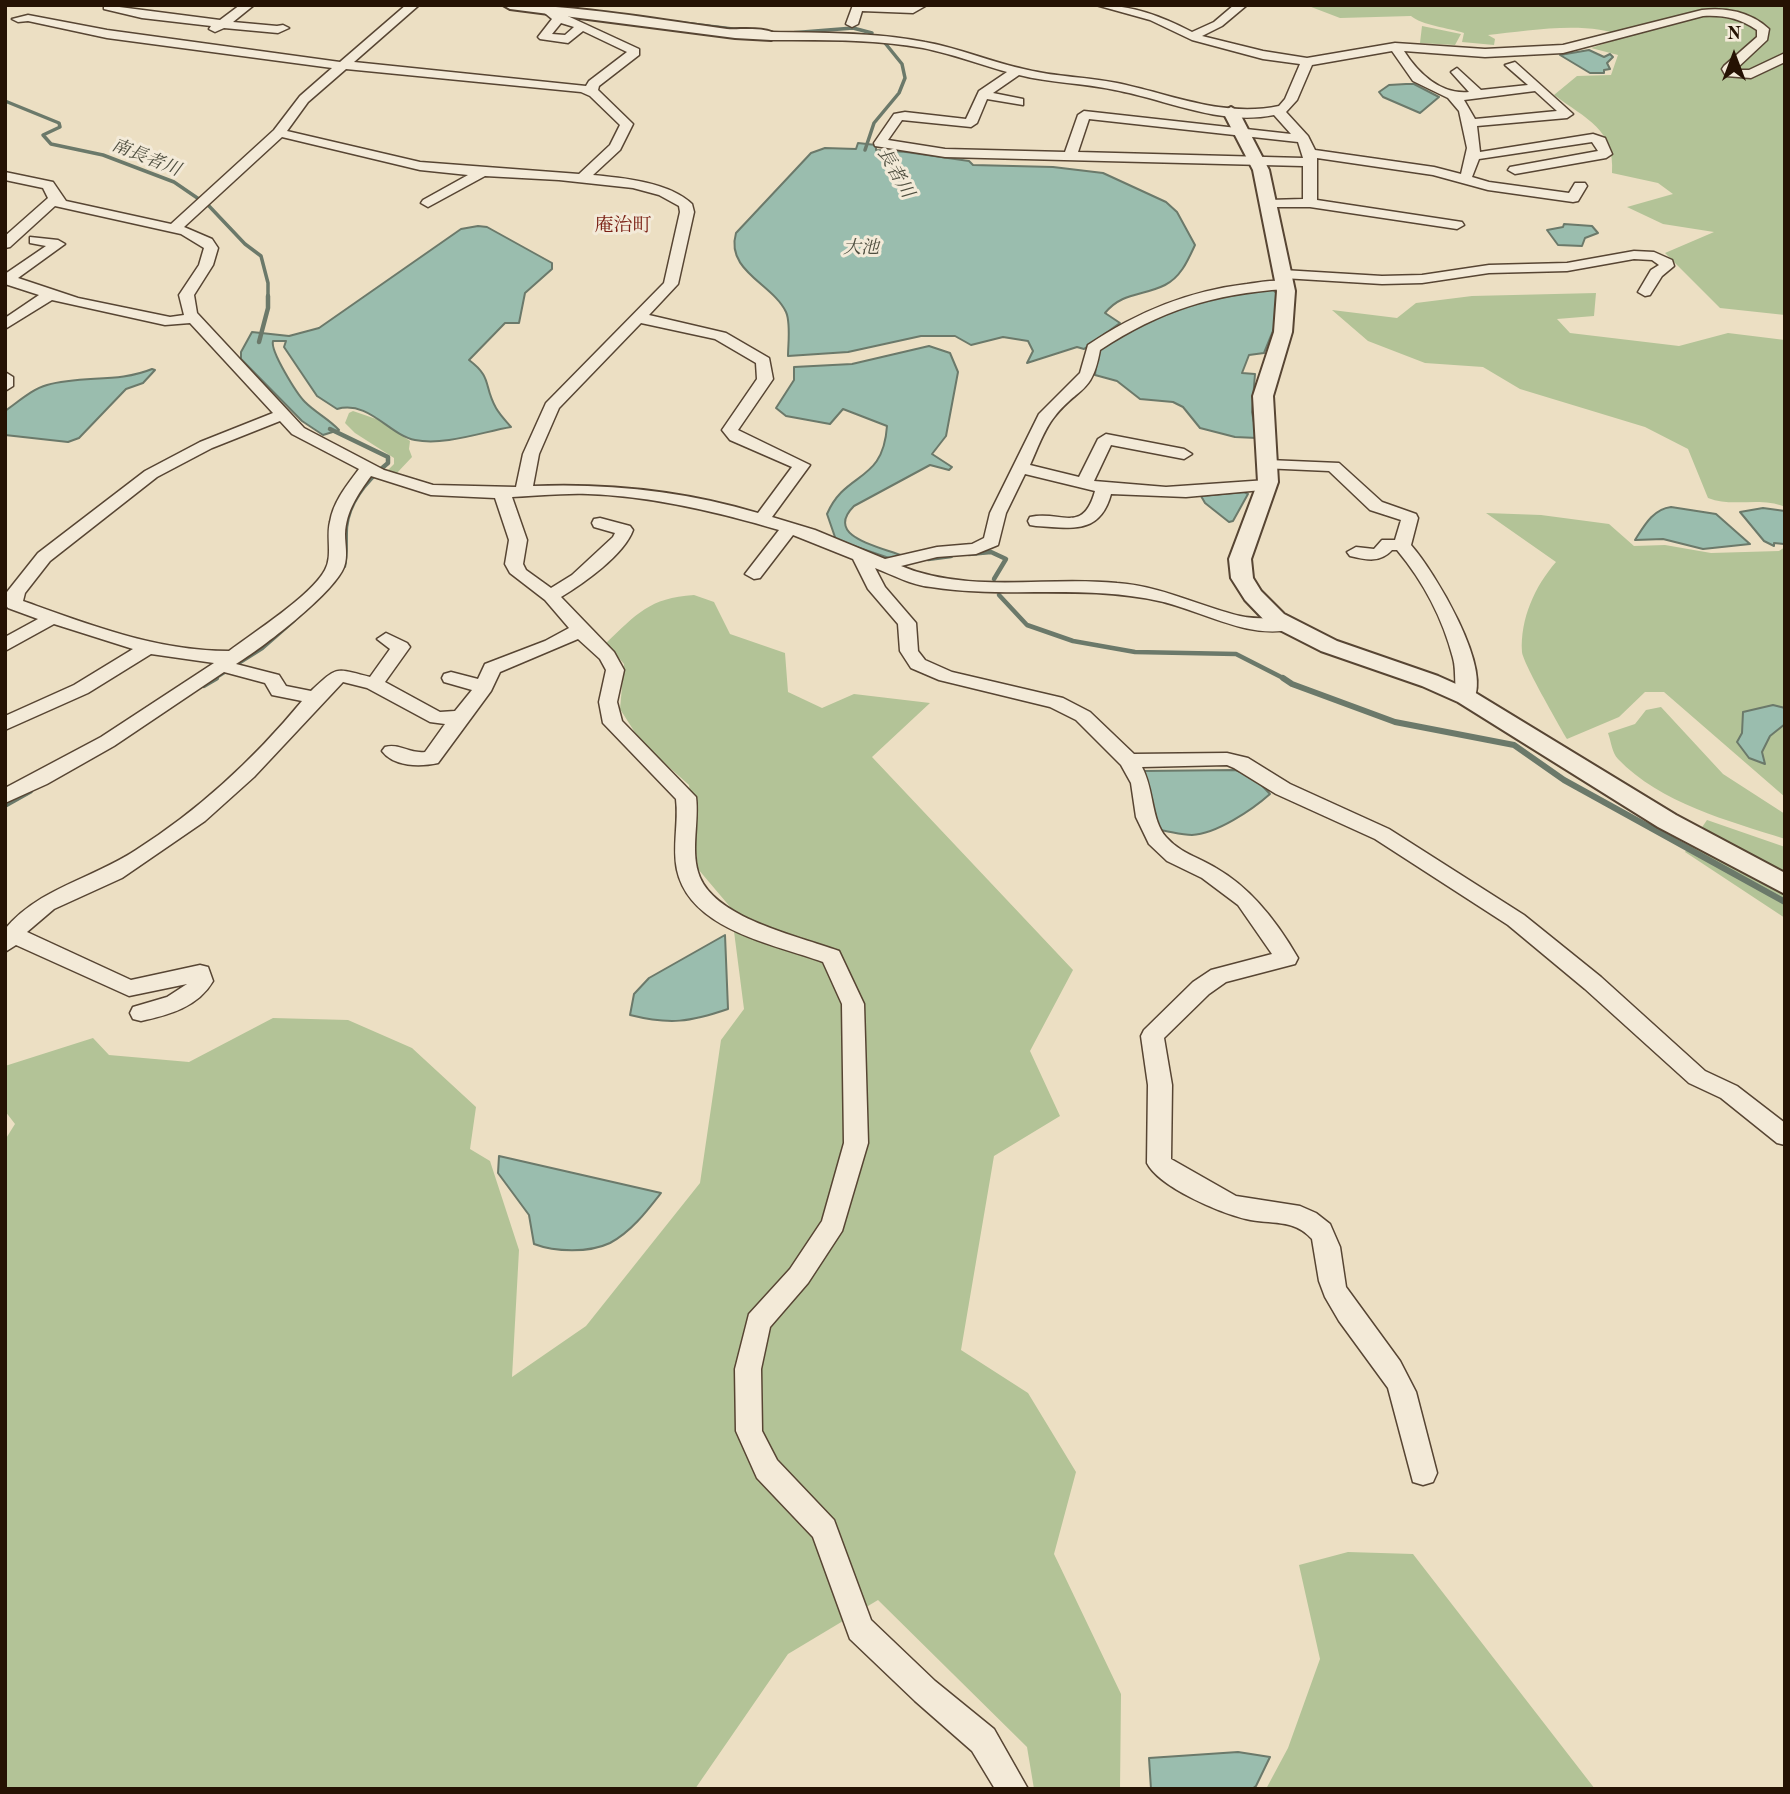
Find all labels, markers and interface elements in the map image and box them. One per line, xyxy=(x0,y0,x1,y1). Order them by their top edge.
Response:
north arrow xyxy=(1699,21,1769,91)
text: N xyxy=(1727,25,1741,44)
water label: 南長者川 xyxy=(109,135,183,181)
water label: 長者川 xyxy=(872,144,918,202)
district label: 庵治町 xyxy=(595,215,651,237)
water label: 大池 xyxy=(843,237,879,259)

